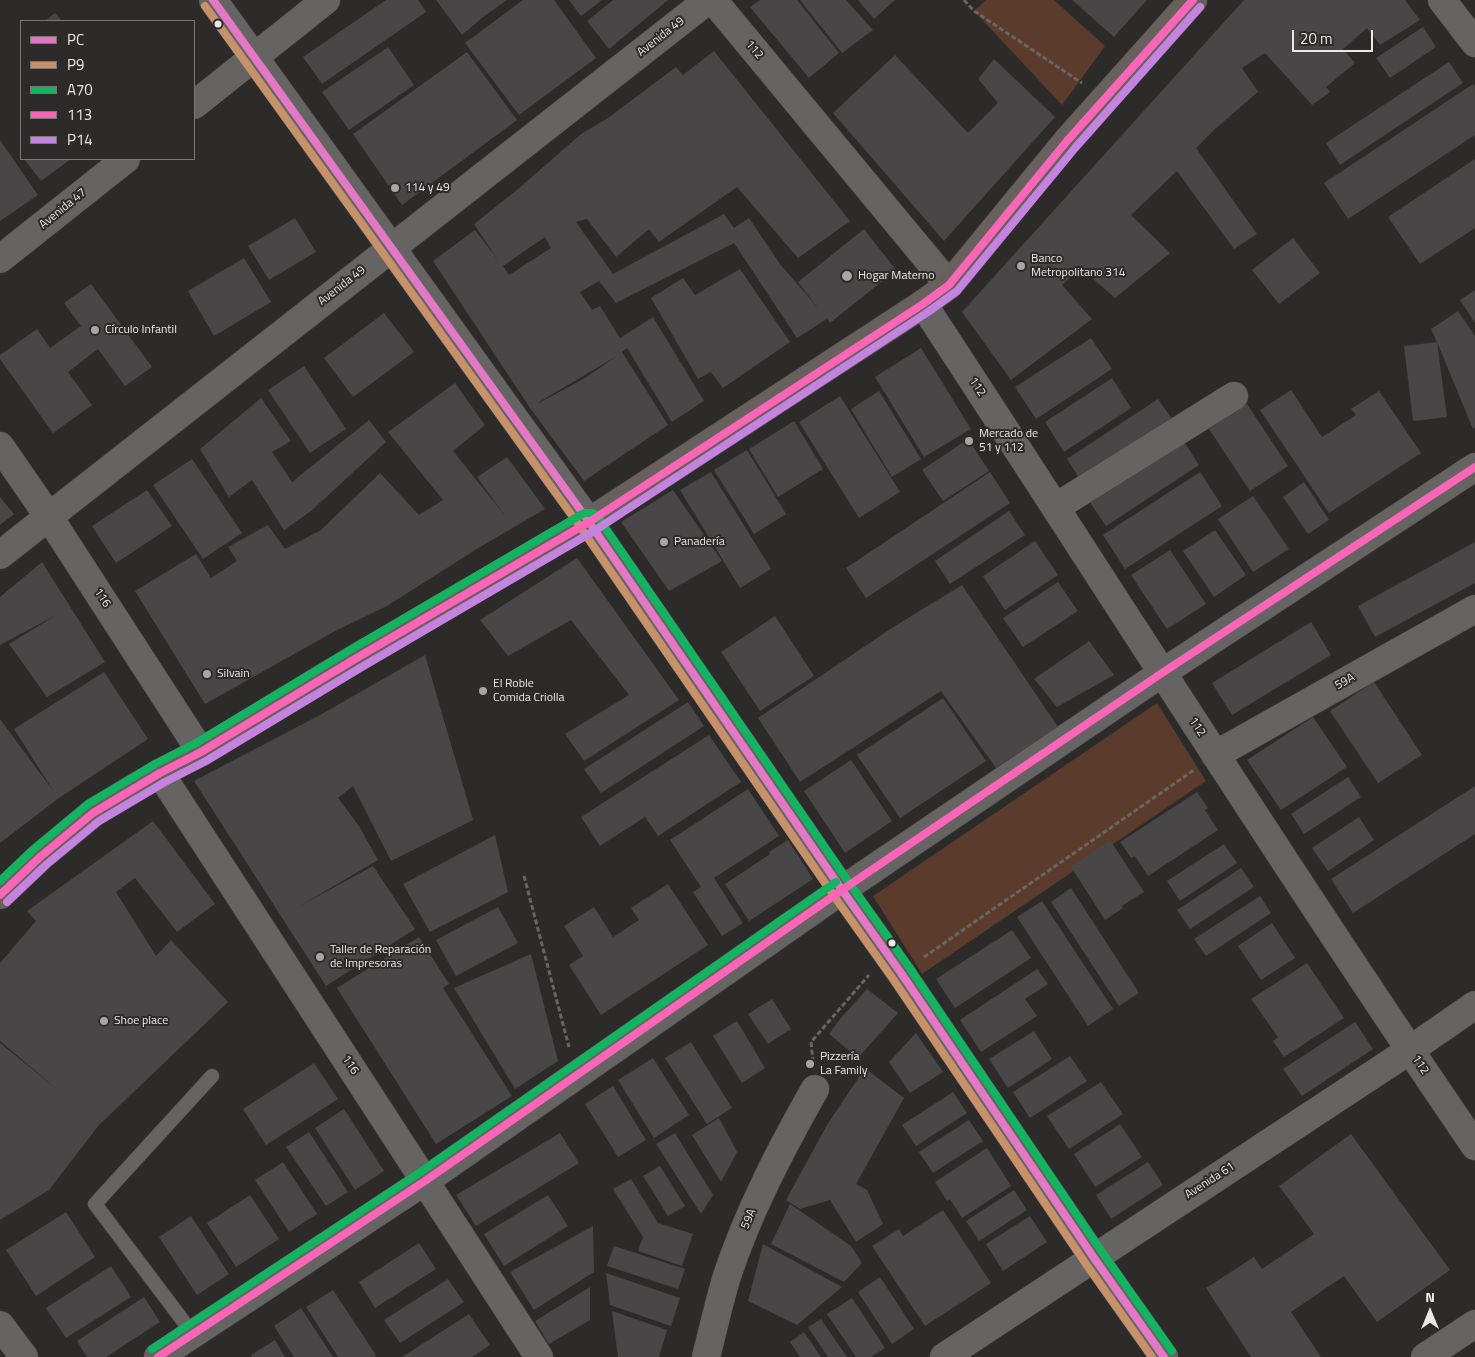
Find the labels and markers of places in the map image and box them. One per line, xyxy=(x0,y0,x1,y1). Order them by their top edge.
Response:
unlabelled marker xyxy=(213,19,223,29)
place label: 114 y 49 xyxy=(405,181,450,195)
marker: 114 y 49 xyxy=(389,182,401,194)
place label: Banco Metropolitano 314 xyxy=(1031,252,1125,280)
marker: Banco Metropolitano 314 xyxy=(1015,260,1027,272)
marker: Hogar Materno xyxy=(840,269,854,283)
place label: Hogar Materno xyxy=(858,269,935,283)
place label: Círculo Infantil xyxy=(105,323,177,337)
marker: Círculo Infantil xyxy=(89,324,101,336)
place label: Mercado de 51 y 112 xyxy=(979,427,1038,455)
marker: Mercado de 51 y 112 xyxy=(963,435,975,447)
place label: Panadería xyxy=(674,535,725,549)
marker: Panadería xyxy=(658,536,670,548)
place label: Silvain xyxy=(217,667,250,681)
marker: Silvain xyxy=(201,668,213,680)
place label: El Roble Comida Criolla xyxy=(493,677,565,705)
marker: El Roble Comida Criolla xyxy=(477,685,489,697)
unlabelled marker xyxy=(887,938,897,948)
place label: Taller de Reparación de Impresoras xyxy=(330,943,431,971)
marker: Taller de Reparación de Impresoras xyxy=(314,951,326,963)
place label: Shoe place xyxy=(114,1014,168,1028)
marker: Shoe place xyxy=(98,1015,110,1027)
place label: Pizzería La Family xyxy=(820,1050,868,1078)
marker: Pizzería La Family xyxy=(804,1058,816,1070)

